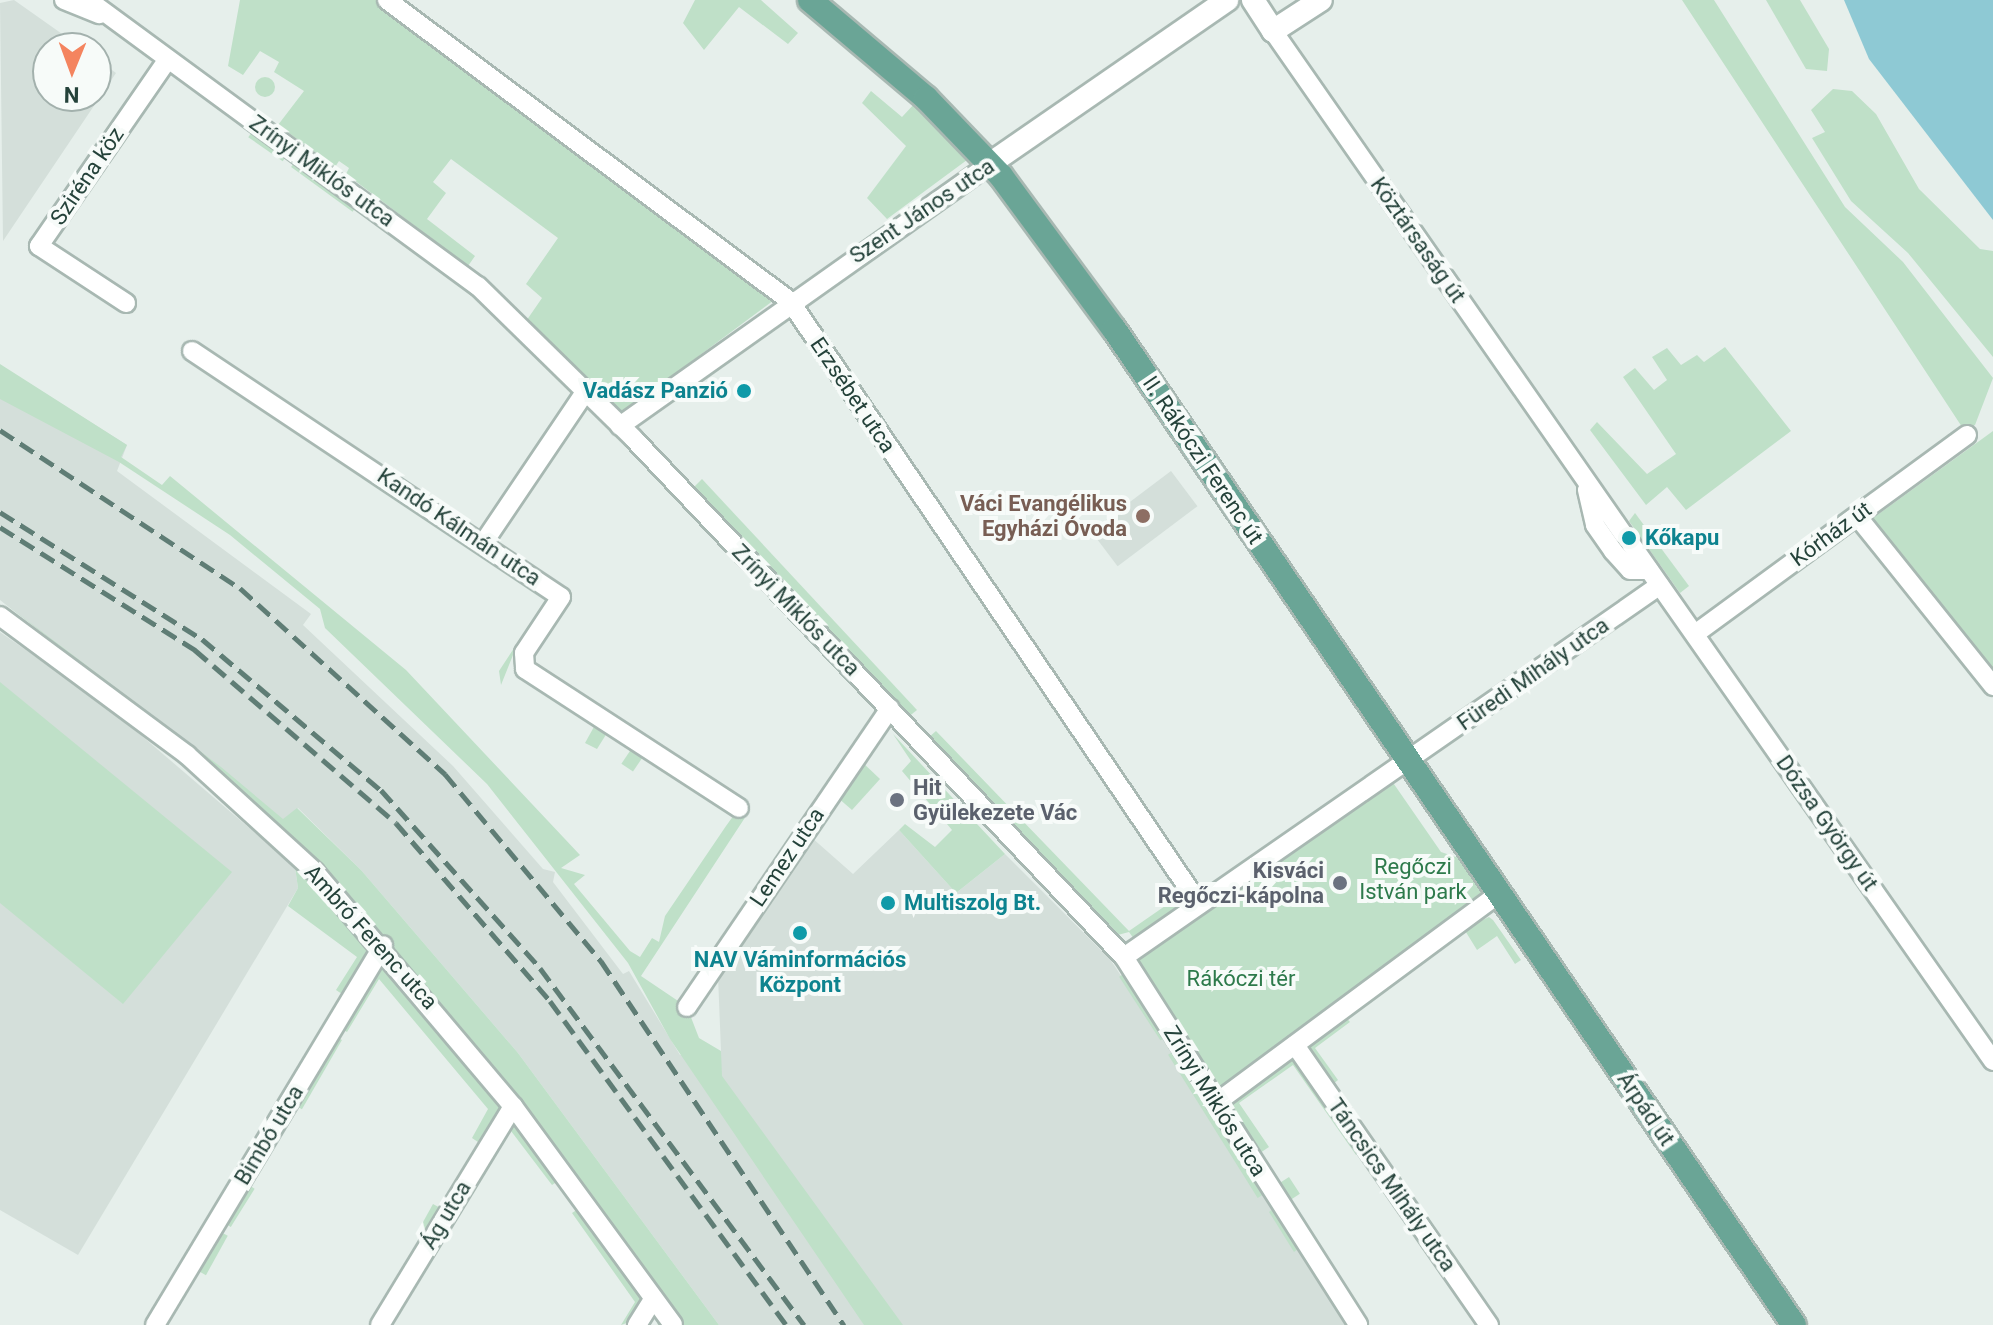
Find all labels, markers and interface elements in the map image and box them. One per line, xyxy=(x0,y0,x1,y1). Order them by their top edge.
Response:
north arrow xyxy=(32,32,112,112)
text: N xyxy=(64,82,80,107)
street label: Zrínyi Miklós utca xyxy=(244,110,400,232)
street label: Sziréna köz xyxy=(45,122,129,230)
street label: Szent János utca xyxy=(845,153,999,269)
street label: Köztársaság út xyxy=(1365,172,1471,308)
street label: Erzsébet utca xyxy=(805,332,901,458)
street label: II. Rákóczi Ferenc út xyxy=(1137,371,1269,549)
place label: Vadász Panzió xyxy=(583,378,728,404)
marker: Vadász Panzió xyxy=(735,382,753,400)
street label: Kandó Kálmán utca xyxy=(372,463,546,591)
place label: Váci Evangélikus Egyházi Óvoda xyxy=(960,490,1127,542)
street label: Kórház út xyxy=(1786,496,1876,572)
marker: Váci Evangélikus Egyházi Óvoda xyxy=(1134,507,1152,525)
place label: Kőkapu xyxy=(1645,525,1719,551)
marker: Kőkapu xyxy=(1620,529,1638,547)
street label: Zrínyi Miklós utca xyxy=(727,539,865,681)
street label: Füredi Mihály utca xyxy=(1452,612,1614,736)
street label: Dózsa György út xyxy=(1771,750,1883,896)
place label: Hit Gyülekezete Vác xyxy=(913,774,1077,826)
marker: Hit Gyülekezete Vác xyxy=(888,791,906,809)
street label: Lemez utca xyxy=(744,803,830,911)
park label: Regőczi István park xyxy=(1359,853,1467,904)
place label: Kisváci Regőczi-kápolna xyxy=(1158,857,1324,908)
street label: Ambró Ferenc utca xyxy=(299,859,443,1015)
marker: Kisváci Regőczi-kápolna xyxy=(1331,874,1349,892)
place label: Multiszolg Bt. xyxy=(904,890,1041,916)
marker: Multiszolg Bt. xyxy=(879,894,897,912)
marker: NAV Váminformációs Központ xyxy=(791,924,809,942)
place label: NAV Váminformációs Központ xyxy=(694,946,906,998)
park label: Rákóczi tér xyxy=(1187,966,1295,992)
street label: Zrínyi Miklós utca xyxy=(1158,1021,1272,1181)
street label: Árpád út xyxy=(1612,1067,1680,1151)
street label: Bimbó utca xyxy=(229,1080,309,1190)
street label: Táncsics Mihály utca xyxy=(1322,1093,1462,1277)
street label: Ág utca xyxy=(415,1176,477,1254)

